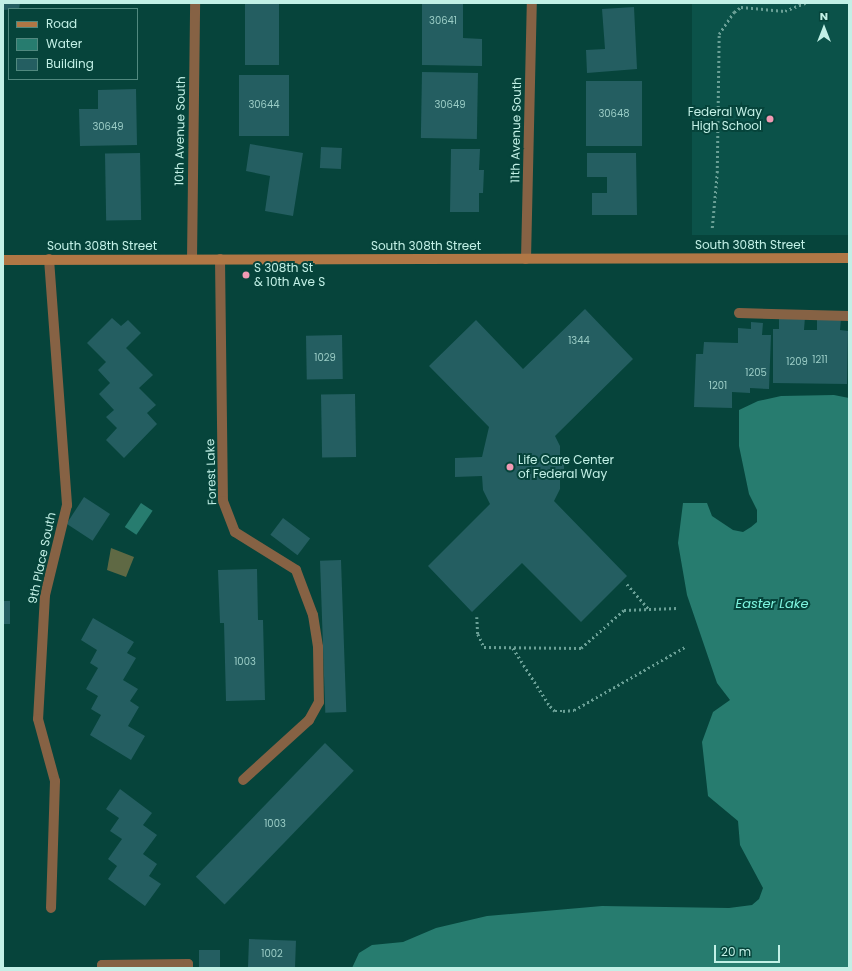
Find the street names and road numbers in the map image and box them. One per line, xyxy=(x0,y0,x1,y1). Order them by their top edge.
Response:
street label: 10th Avenue South xyxy=(172,76,188,186)
street label: 11th Avenue South xyxy=(508,77,524,183)
street label: South 308th Street xyxy=(695,238,805,252)
street label: South 308th Street xyxy=(47,239,157,253)
street label: South 308th Street xyxy=(371,239,481,253)
street label: Forest Lake xyxy=(203,439,219,505)
street label: 9th Place South xyxy=(25,511,59,605)

